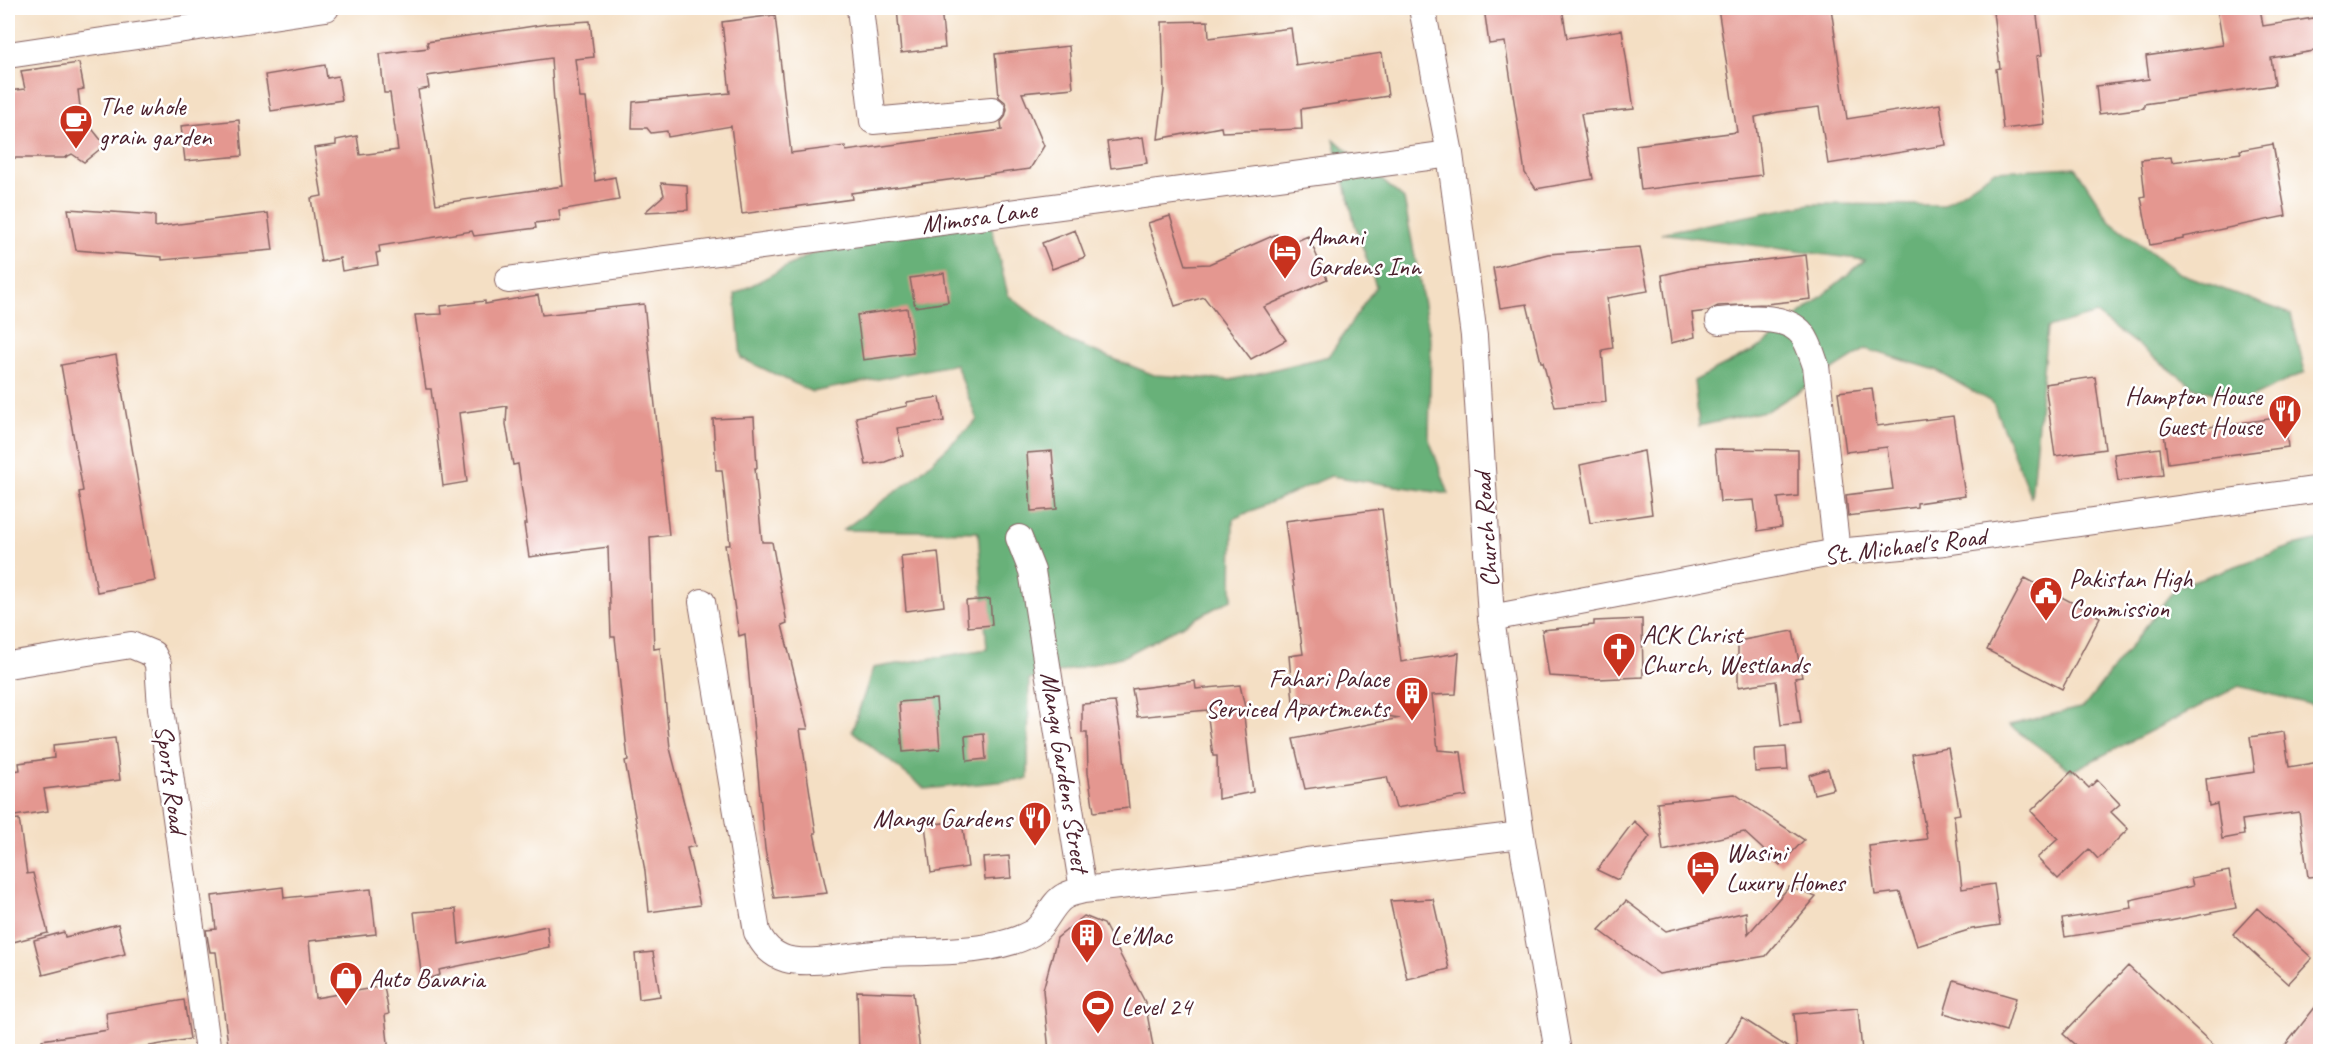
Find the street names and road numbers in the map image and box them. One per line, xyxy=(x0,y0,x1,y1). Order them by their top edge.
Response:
street label: Mimosa Lane xyxy=(919,192,1040,241)
street label: Church Road xyxy=(1465,468,1506,589)
street label: St. Michael's Road xyxy=(1822,519,1992,572)
street label: Mangu Gardens Street xyxy=(1033,670,1098,878)
street label: Sports Road xyxy=(147,723,195,839)

